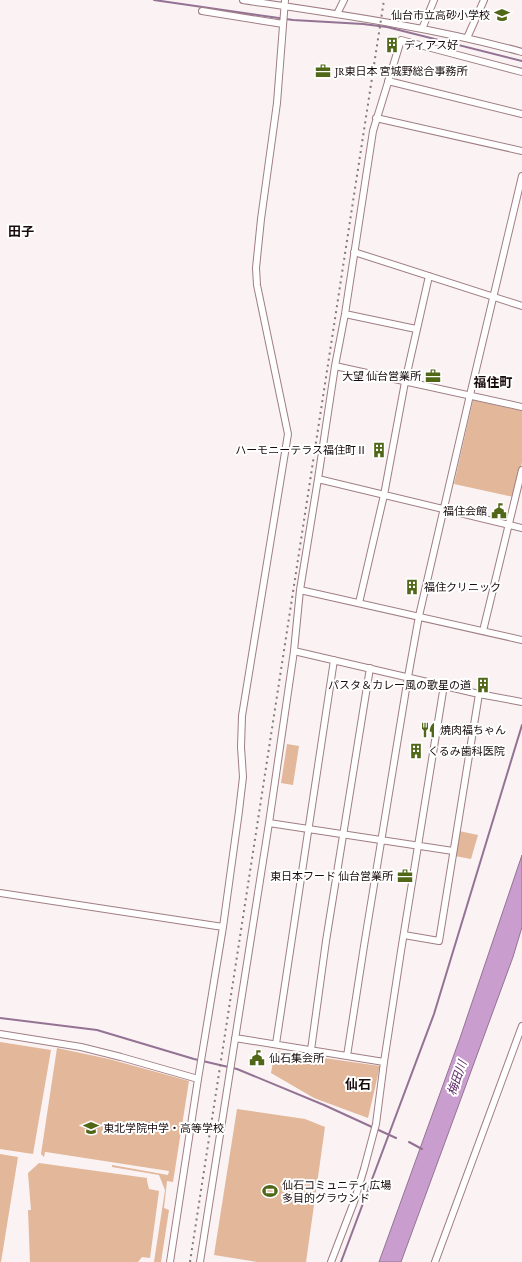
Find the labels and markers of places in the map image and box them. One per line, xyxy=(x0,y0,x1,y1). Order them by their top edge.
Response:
school or university icon: 仙台市立高砂小学校 xyxy=(493,6,511,24)
place label: 仙台市立高砂小学校 xyxy=(391,9,490,21)
building icon: ディアス好 xyxy=(383,36,401,54)
place label: ディアス好 xyxy=(404,39,458,51)
office icon: JR東日本 宮城野総合事務所 xyxy=(314,62,332,80)
place label: JR東日本 宮城野総合事務所 xyxy=(334,65,468,78)
office icon: 大望 仙台営業所 xyxy=(424,367,442,385)
place label: 大望 仙台営業所 xyxy=(342,370,422,382)
building icon: ハーモニーテラス福住町Ⅱ xyxy=(370,441,388,459)
place label: ハーモニーテラス福住町Ⅱ xyxy=(235,444,367,456)
public building icon: 福住会館 xyxy=(490,502,508,520)
place label: 福住会館 xyxy=(443,505,487,517)
building icon: 福住クリニック xyxy=(403,578,421,596)
place label: 福住クリニック xyxy=(424,581,501,593)
building icon: パスタ＆カレー風の歌星の道 xyxy=(474,676,492,694)
place label: パスタ＆カレー風の歌星の道 xyxy=(328,679,471,691)
restaurant icon: 焼肉福ちゃん xyxy=(419,721,437,739)
place label: 焼肉福ちゃん xyxy=(440,724,506,736)
building icon: くるみ歯科医院 xyxy=(407,742,425,760)
place label: くるみ歯科医院 xyxy=(428,745,505,757)
office icon: 東日本フード 仙台営業所 xyxy=(396,867,414,885)
place label: 東日本フード 仙台営業所 xyxy=(270,870,394,882)
public building icon: 仙石集会所 xyxy=(248,1049,266,1067)
place label: 仙石集会所 xyxy=(269,1052,325,1064)
school or university icon: 東北学院中学・高等学校 xyxy=(82,1119,100,1137)
place label: 東北学院中学・高等学校 xyxy=(103,1122,224,1134)
place label: 仙石コミュニティ広場 多目的グラウンド xyxy=(282,1179,391,1204)
sports icon: 仙石コミュニティ広場 多目的グラウンド xyxy=(261,1182,279,1200)

